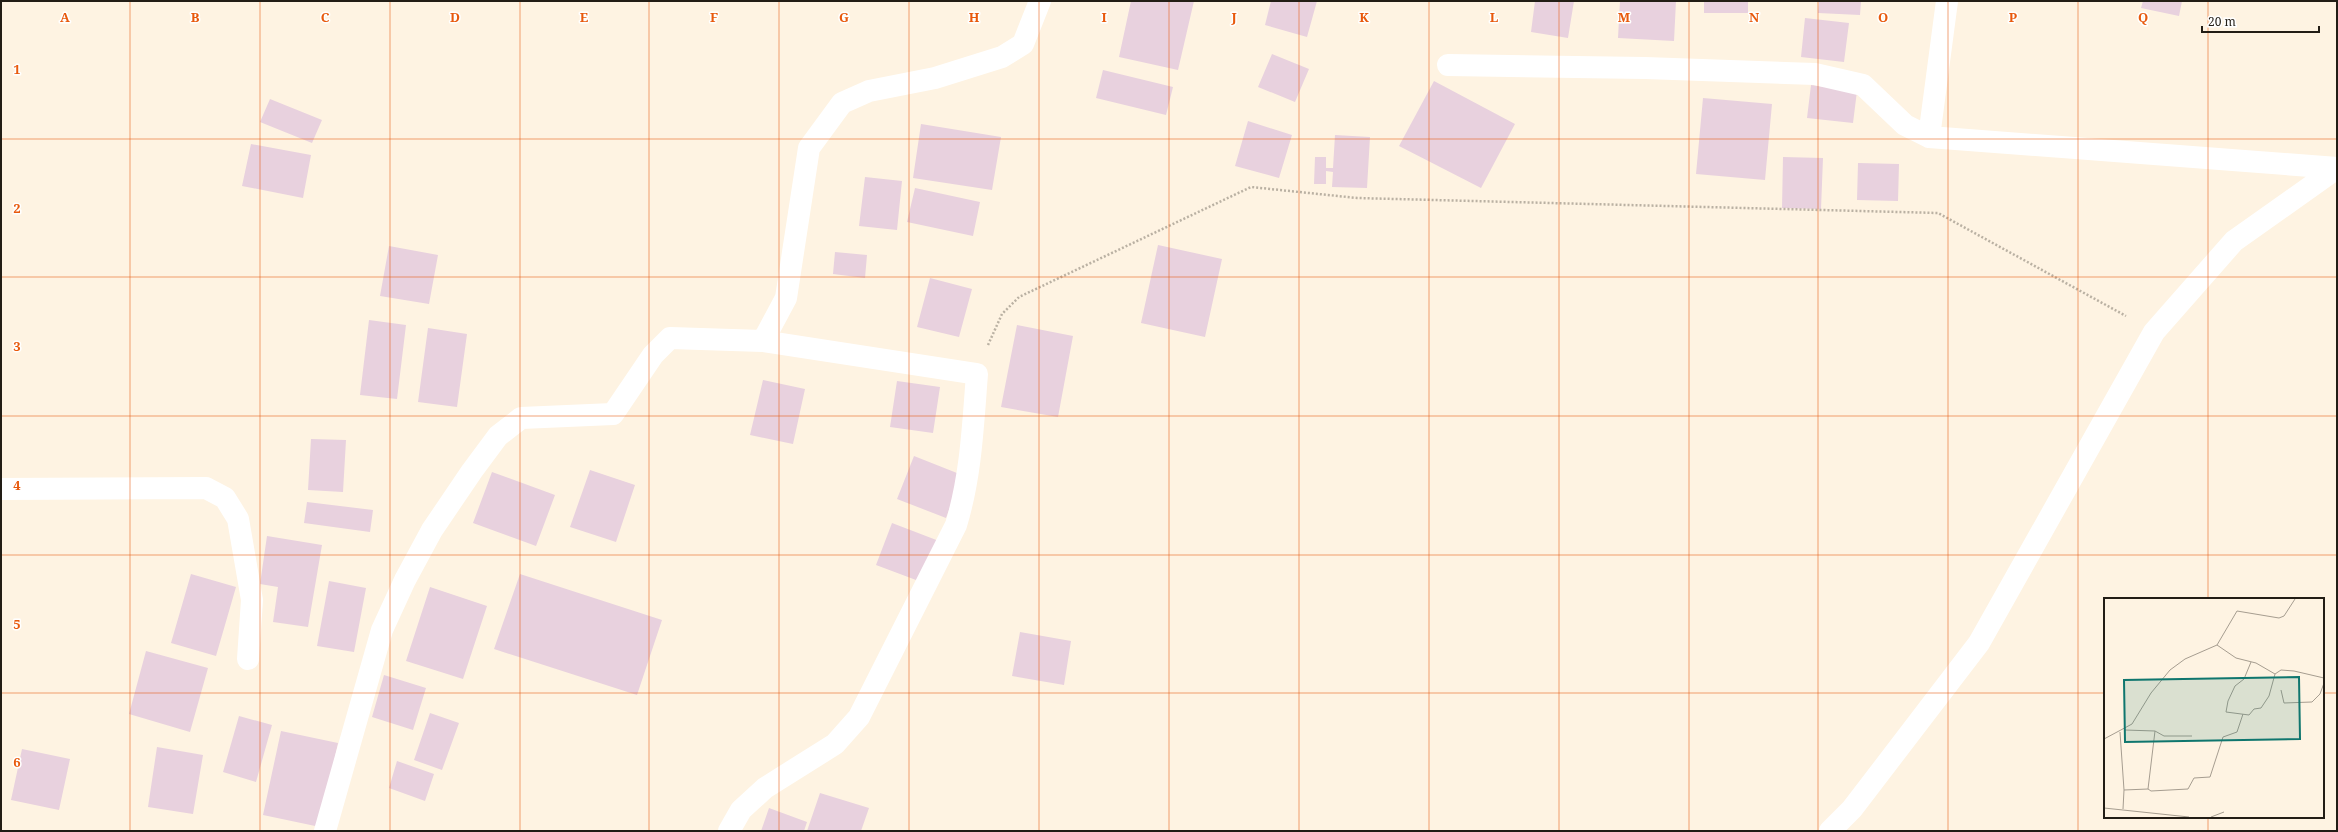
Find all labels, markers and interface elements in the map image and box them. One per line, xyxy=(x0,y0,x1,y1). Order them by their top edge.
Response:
text: A xyxy=(60,8,70,26)
text: B xyxy=(191,8,200,26)
text: C xyxy=(321,8,330,26)
text: D xyxy=(450,8,460,26)
text: E xyxy=(580,8,589,26)
text: F xyxy=(710,8,718,26)
text: G xyxy=(839,8,849,26)
text: H xyxy=(969,8,980,26)
text: I xyxy=(1101,8,1107,26)
text: J xyxy=(1230,8,1237,26)
text: K xyxy=(1359,8,1369,26)
text: L xyxy=(1490,8,1499,26)
text: M xyxy=(1618,8,1631,26)
text: N xyxy=(1749,8,1760,26)
text: O xyxy=(1878,8,1888,26)
text: P xyxy=(2009,8,2018,26)
text: Q xyxy=(2138,8,2148,26)
scale bar xyxy=(2202,8,2319,34)
text: 20 m xyxy=(2208,13,2236,30)
text: 1 xyxy=(13,60,21,78)
text: 2 xyxy=(13,199,21,217)
text: 3 xyxy=(13,337,21,355)
text: 4 xyxy=(13,476,21,494)
inset map xyxy=(2104,598,2324,818)
text: 5 xyxy=(13,615,21,633)
text: 6 xyxy=(13,753,21,771)

